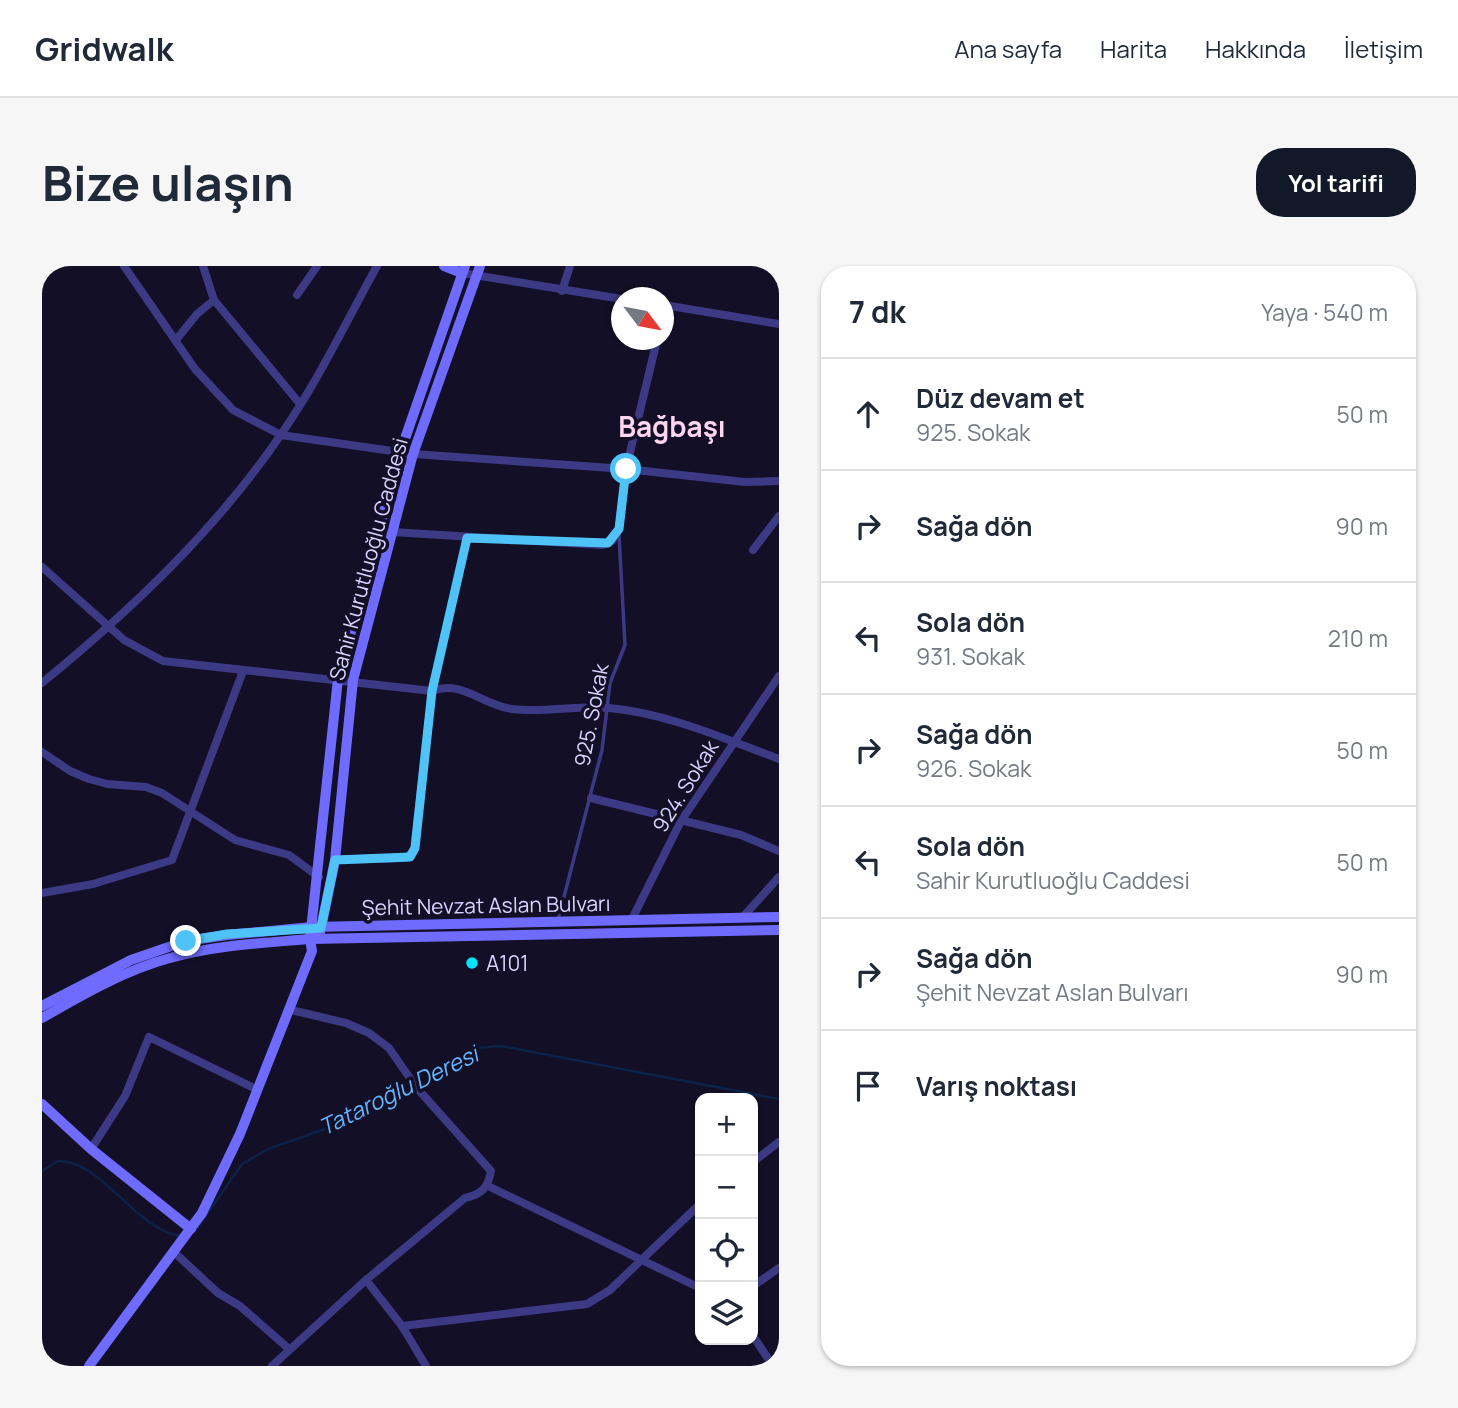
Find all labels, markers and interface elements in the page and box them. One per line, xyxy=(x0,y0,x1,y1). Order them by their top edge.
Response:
text: Gridwalk xyxy=(35,26,173,71)
text: Ana sayfa xyxy=(954,32,1062,65)
text: Harita xyxy=(1100,32,1167,65)
text: Hakkında xyxy=(1205,32,1306,65)
text: İletişim xyxy=(1344,32,1423,65)
button: Yol tarifi xyxy=(1256,148,1416,217)
text: Bize ulaşın xyxy=(42,149,294,216)
north arrow xyxy=(611,287,674,350)
text: 7 dk xyxy=(849,291,906,332)
text: Yaya · 540 m xyxy=(1261,296,1388,328)
text: Düz devam et xyxy=(916,380,1085,416)
icon: ahead xyxy=(849,395,887,433)
text: 50 m xyxy=(1337,398,1388,430)
district label: Bağbaşı xyxy=(618,407,726,445)
text: 925. Sokak xyxy=(916,416,1030,448)
street label: Sahir Kurutluoğlu Caddesi xyxy=(322,435,414,683)
route start xyxy=(610,453,641,484)
icon: right xyxy=(849,507,887,545)
text: Sağa dön xyxy=(916,508,1033,544)
text: 90 m xyxy=(1336,510,1388,542)
text: Sola dön xyxy=(916,604,1025,640)
icon: left xyxy=(849,619,887,657)
text: 210 m xyxy=(1328,622,1388,654)
text: 931. Sokak xyxy=(916,640,1025,672)
street label: 925. Sokak xyxy=(567,660,615,769)
text: Sağa dön xyxy=(916,716,1033,752)
icon: right xyxy=(849,731,887,769)
street label: 924. Sokak xyxy=(646,734,725,837)
text: 50 m xyxy=(1337,734,1388,766)
text: 926. Sokak xyxy=(916,752,1031,784)
text: Sola dön xyxy=(916,828,1025,864)
icon: left xyxy=(849,843,887,881)
text: 50 m xyxy=(1337,846,1388,878)
text: Sahir Kurutluoğlu Caddesi xyxy=(916,864,1190,896)
street label: Şehit Nevzat Aslan Bulvarı xyxy=(361,889,611,921)
route end xyxy=(170,925,201,956)
text: Sağa dön xyxy=(916,940,1033,976)
place label: A101 xyxy=(486,949,529,977)
marker: A101 xyxy=(464,955,480,971)
icon: right xyxy=(849,955,887,993)
text: 90 m xyxy=(1336,958,1388,990)
text: Şehit Nevzat Aslan Bulvarı xyxy=(916,976,1189,1008)
water label: Tataroğlu Deresi xyxy=(313,1036,485,1142)
icon: arrive xyxy=(849,1067,887,1105)
text: Varış noktası xyxy=(916,1068,1077,1104)
map controls xyxy=(695,1093,758,1345)
button: + xyxy=(695,1093,758,1156)
button: − xyxy=(695,1156,758,1219)
button: locate xyxy=(695,1219,758,1282)
button: layers xyxy=(695,1282,758,1345)

